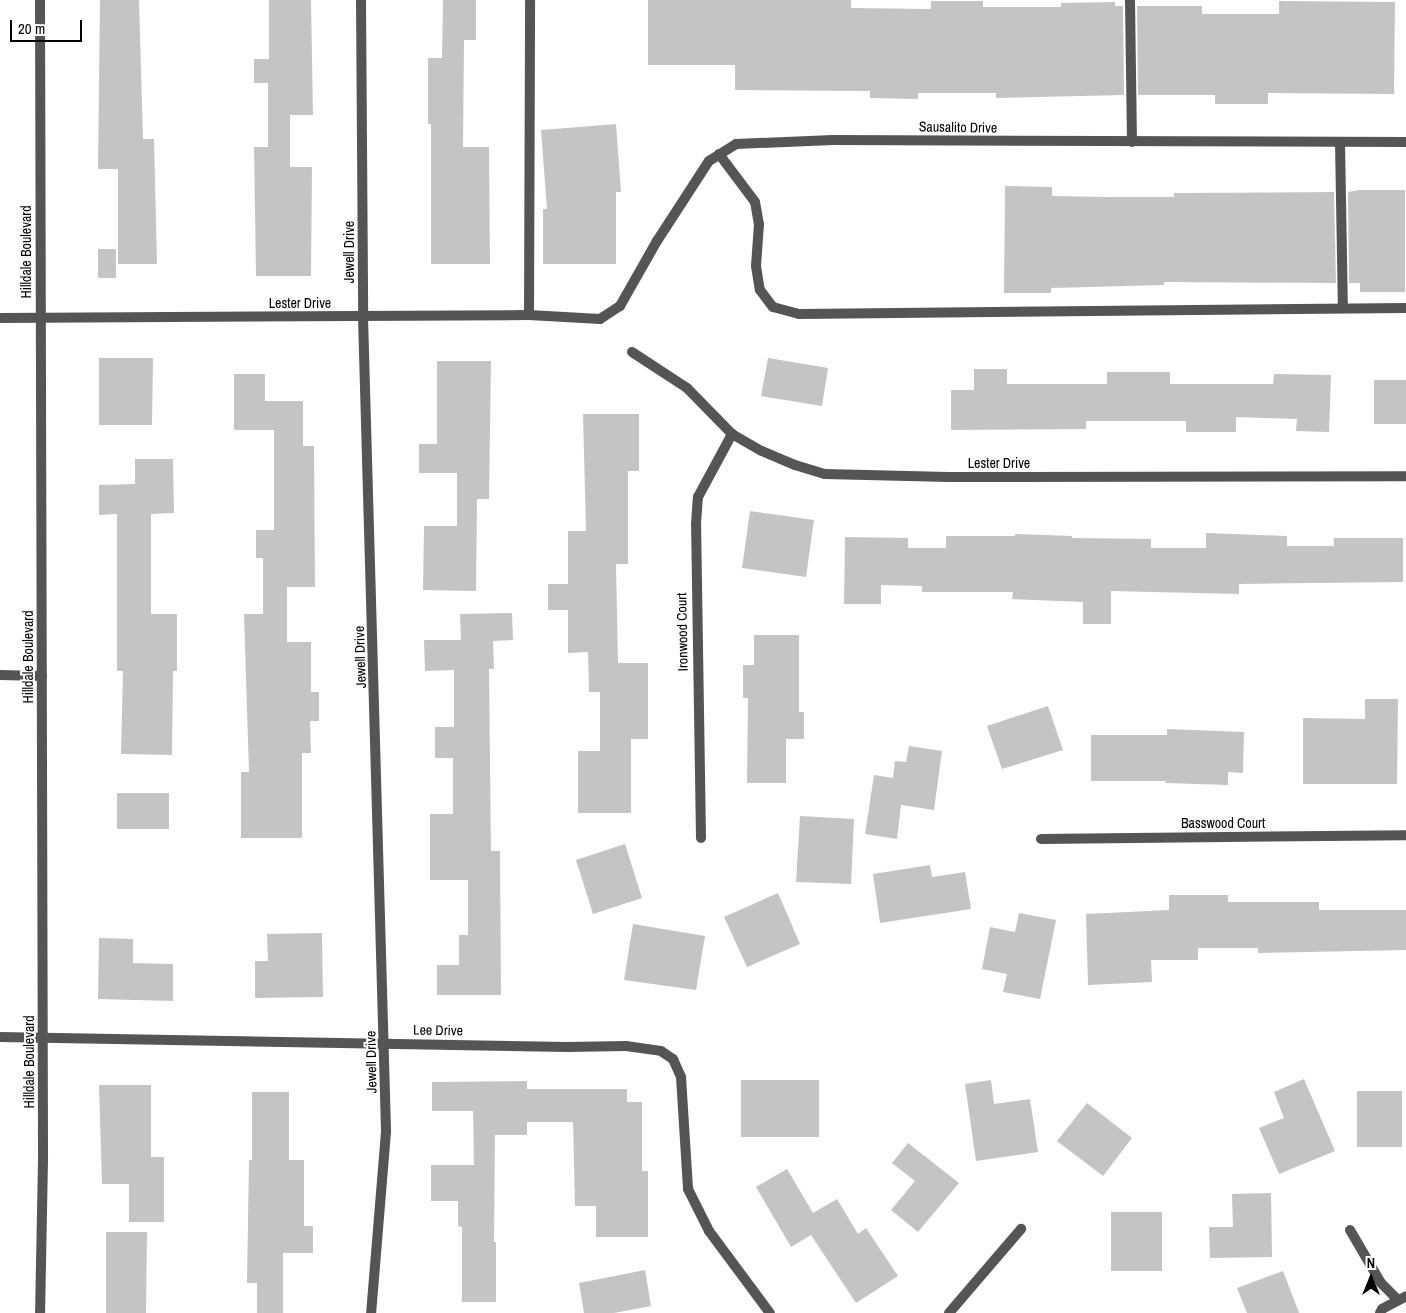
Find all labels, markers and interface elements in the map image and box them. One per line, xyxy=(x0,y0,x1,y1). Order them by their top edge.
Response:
scale bar xyxy=(12,10,85,42)
text: 20 m xyxy=(18,18,45,39)
street label: Sausalito Drive xyxy=(919,118,997,136)
street label: Hilldale Boulevard xyxy=(18,205,34,299)
street label: Jewell Drive xyxy=(341,221,357,283)
street label: Lester Drive xyxy=(269,295,331,311)
street label: Lester Drive xyxy=(968,455,1030,471)
street label: Ironwood Court xyxy=(673,593,691,671)
street label: Hilldale Boulevard xyxy=(20,610,36,704)
street label: Jewell Drive xyxy=(351,625,369,689)
street label: Basswood Court xyxy=(1181,815,1265,831)
street label: Hilldale Boulevard xyxy=(21,1015,37,1109)
street label: Lee Drive xyxy=(413,1021,463,1039)
street label: Jewell Drive xyxy=(362,1031,380,1093)
north arrow xyxy=(1346,1253,1396,1303)
text: N xyxy=(1367,1254,1375,1272)

